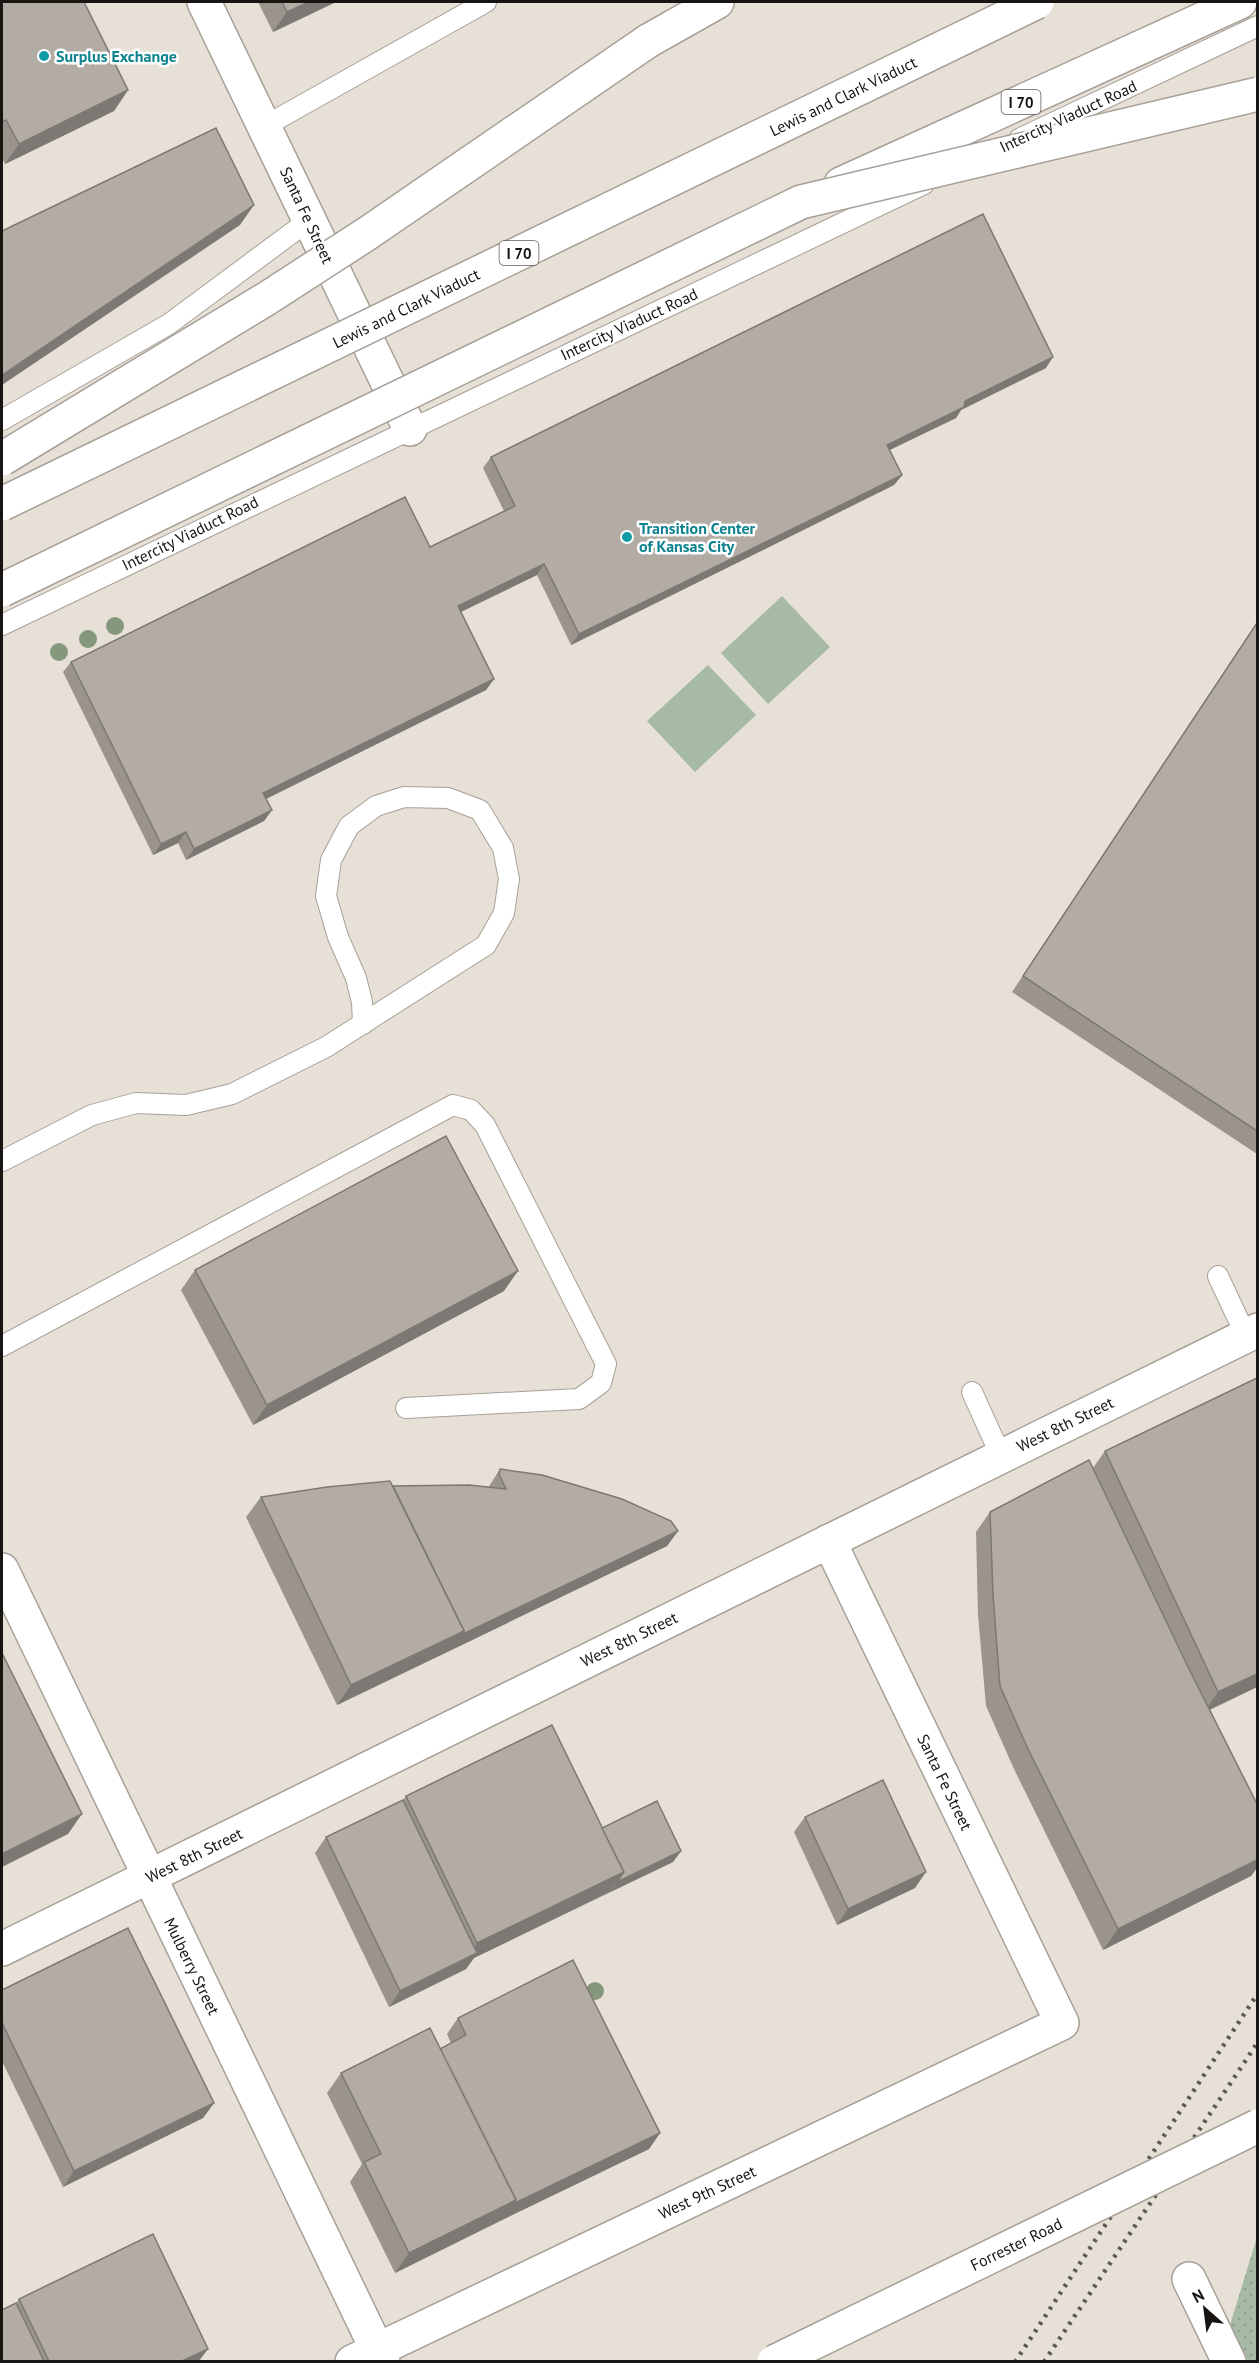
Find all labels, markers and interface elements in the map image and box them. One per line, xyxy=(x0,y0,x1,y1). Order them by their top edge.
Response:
place label: Surplus Exchange xyxy=(56,46,177,66)
marker: Surplus Exchange xyxy=(37,49,51,63)
street label: Lewis and Clark Viaduct xyxy=(766,51,920,140)
street label: Intercity Viaduct Road xyxy=(996,75,1140,157)
road number: I 70 xyxy=(1002,90,1040,114)
street label: Santa Fe Street xyxy=(276,163,338,267)
road number: I 70 xyxy=(500,241,538,265)
street label: Lewis and Clark Viaduct xyxy=(329,263,483,352)
street label: Intercity Viaduct Road xyxy=(557,283,701,365)
street label: Intercity Viaduct Road xyxy=(119,491,261,575)
place label: Transition Center of Kansas City xyxy=(639,518,756,556)
marker: Transition Center of Kansas City xyxy=(620,530,634,544)
street label: West 8th Street xyxy=(1013,1392,1117,1456)
street label: West 8th Street xyxy=(577,1607,681,1671)
street label: Santa Fe Street xyxy=(913,1731,977,1834)
street label: West 8th Street xyxy=(142,1823,246,1887)
street label: Mulberry Street xyxy=(160,1914,224,2018)
street label: West 9th Street xyxy=(655,2160,759,2223)
street label: Forrester Road xyxy=(967,2213,1065,2275)
north arrow xyxy=(1175,2279,1235,2339)
text: N xyxy=(1189,2284,1207,2307)

